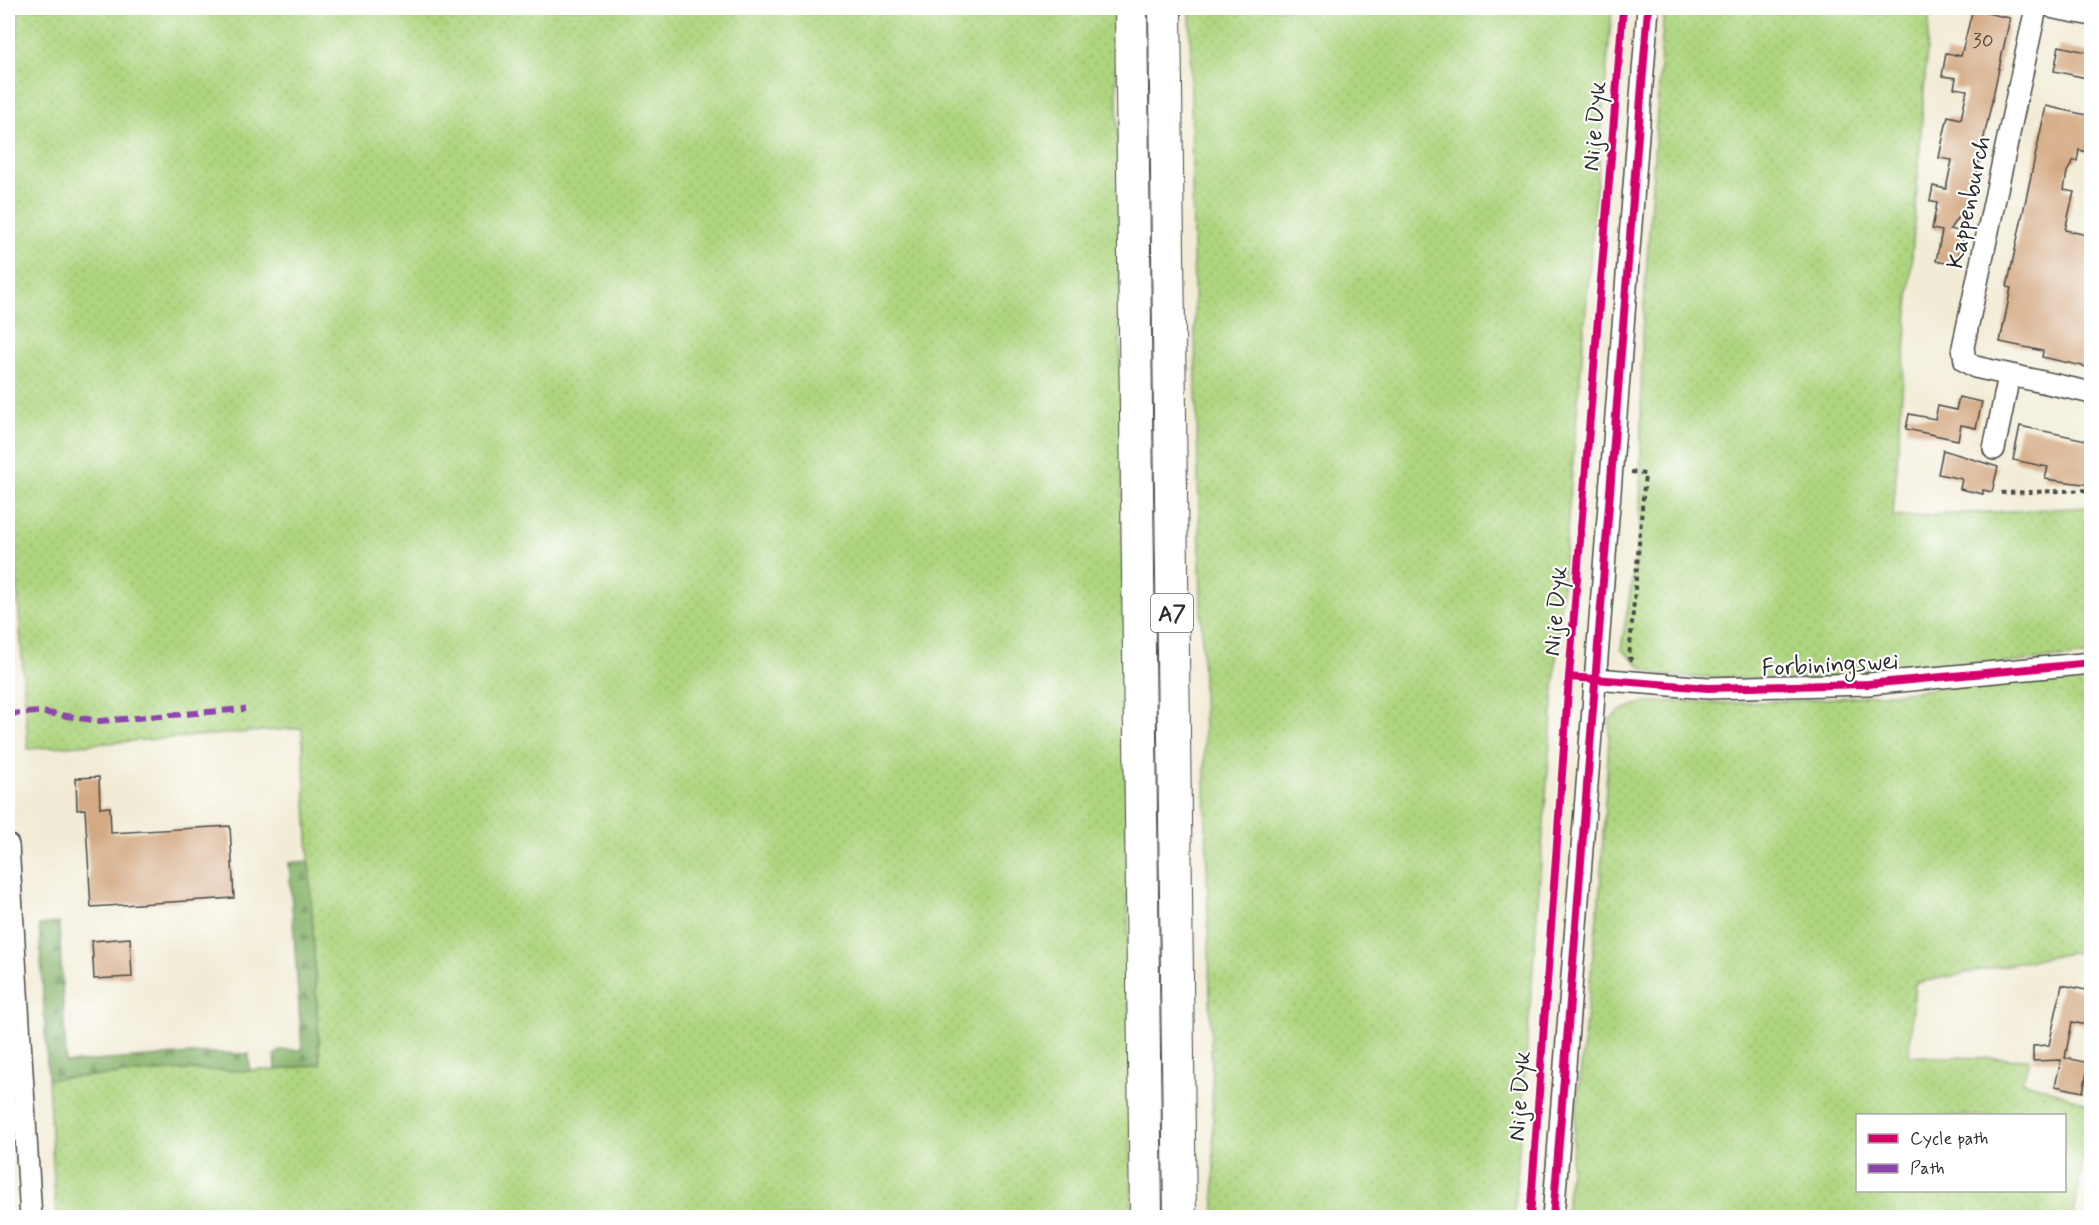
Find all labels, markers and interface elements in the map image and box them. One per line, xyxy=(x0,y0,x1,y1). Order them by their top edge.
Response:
house number: 30 xyxy=(1972,27,1994,55)
street label: Nije Dyk xyxy=(1576,80,1615,173)
street label: Kappenburch xyxy=(1940,133,1999,272)
street label: Nije Dyk xyxy=(1537,565,1576,658)
road number: A7 xyxy=(1151,594,1193,632)
street label: Forbiningswei xyxy=(1761,646,1899,687)
street label: Nije Dyk xyxy=(1502,1050,1539,1142)
legend xyxy=(1856,1114,2066,1192)
text: Cycle path xyxy=(1910,1127,1988,1151)
text: Path xyxy=(1910,1157,1945,1181)

